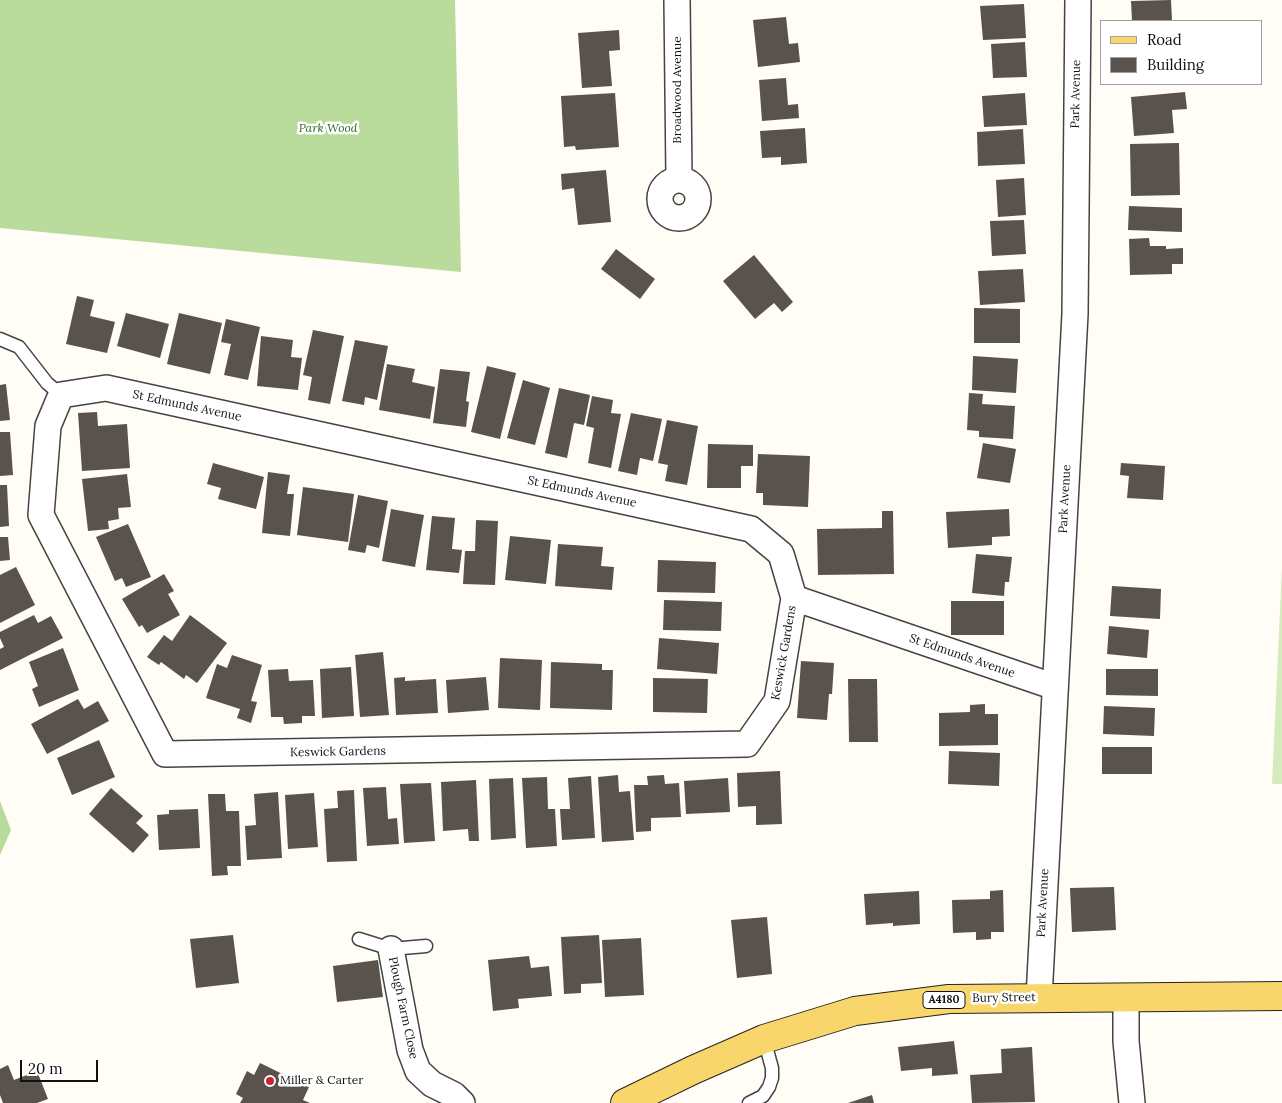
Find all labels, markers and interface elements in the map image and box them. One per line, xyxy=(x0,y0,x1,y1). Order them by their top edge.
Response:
legend xyxy=(1100,20,1262,85)
text: Road xyxy=(1147,30,1182,49)
street label: Broadwood Avenue xyxy=(671,36,685,144)
text: Building xyxy=(1147,55,1204,74)
street label: Park Avenue xyxy=(1068,59,1084,129)
park label: Park Wood xyxy=(299,122,357,136)
street label: St Edmunds Avenue xyxy=(131,387,243,425)
street label: Park Avenue xyxy=(1056,464,1074,534)
street label: St Edmunds Avenue xyxy=(526,473,638,511)
street label: Keswick Gardens xyxy=(769,604,799,702)
street label: St Edmunds Avenue xyxy=(907,631,1017,681)
street label: Keswick Gardens xyxy=(290,744,386,760)
street label: Park Avenue xyxy=(1034,868,1052,938)
street label: Plough Farm Close xyxy=(385,956,421,1060)
street label: Bury Street xyxy=(972,990,1036,1006)
road number: A4180 xyxy=(923,992,965,1008)
scale bar xyxy=(22,1050,100,1082)
text: 20 m xyxy=(28,1059,63,1078)
place label: Miller & Carter xyxy=(280,1074,363,1088)
marker: Miller & Carter xyxy=(264,1075,276,1087)

